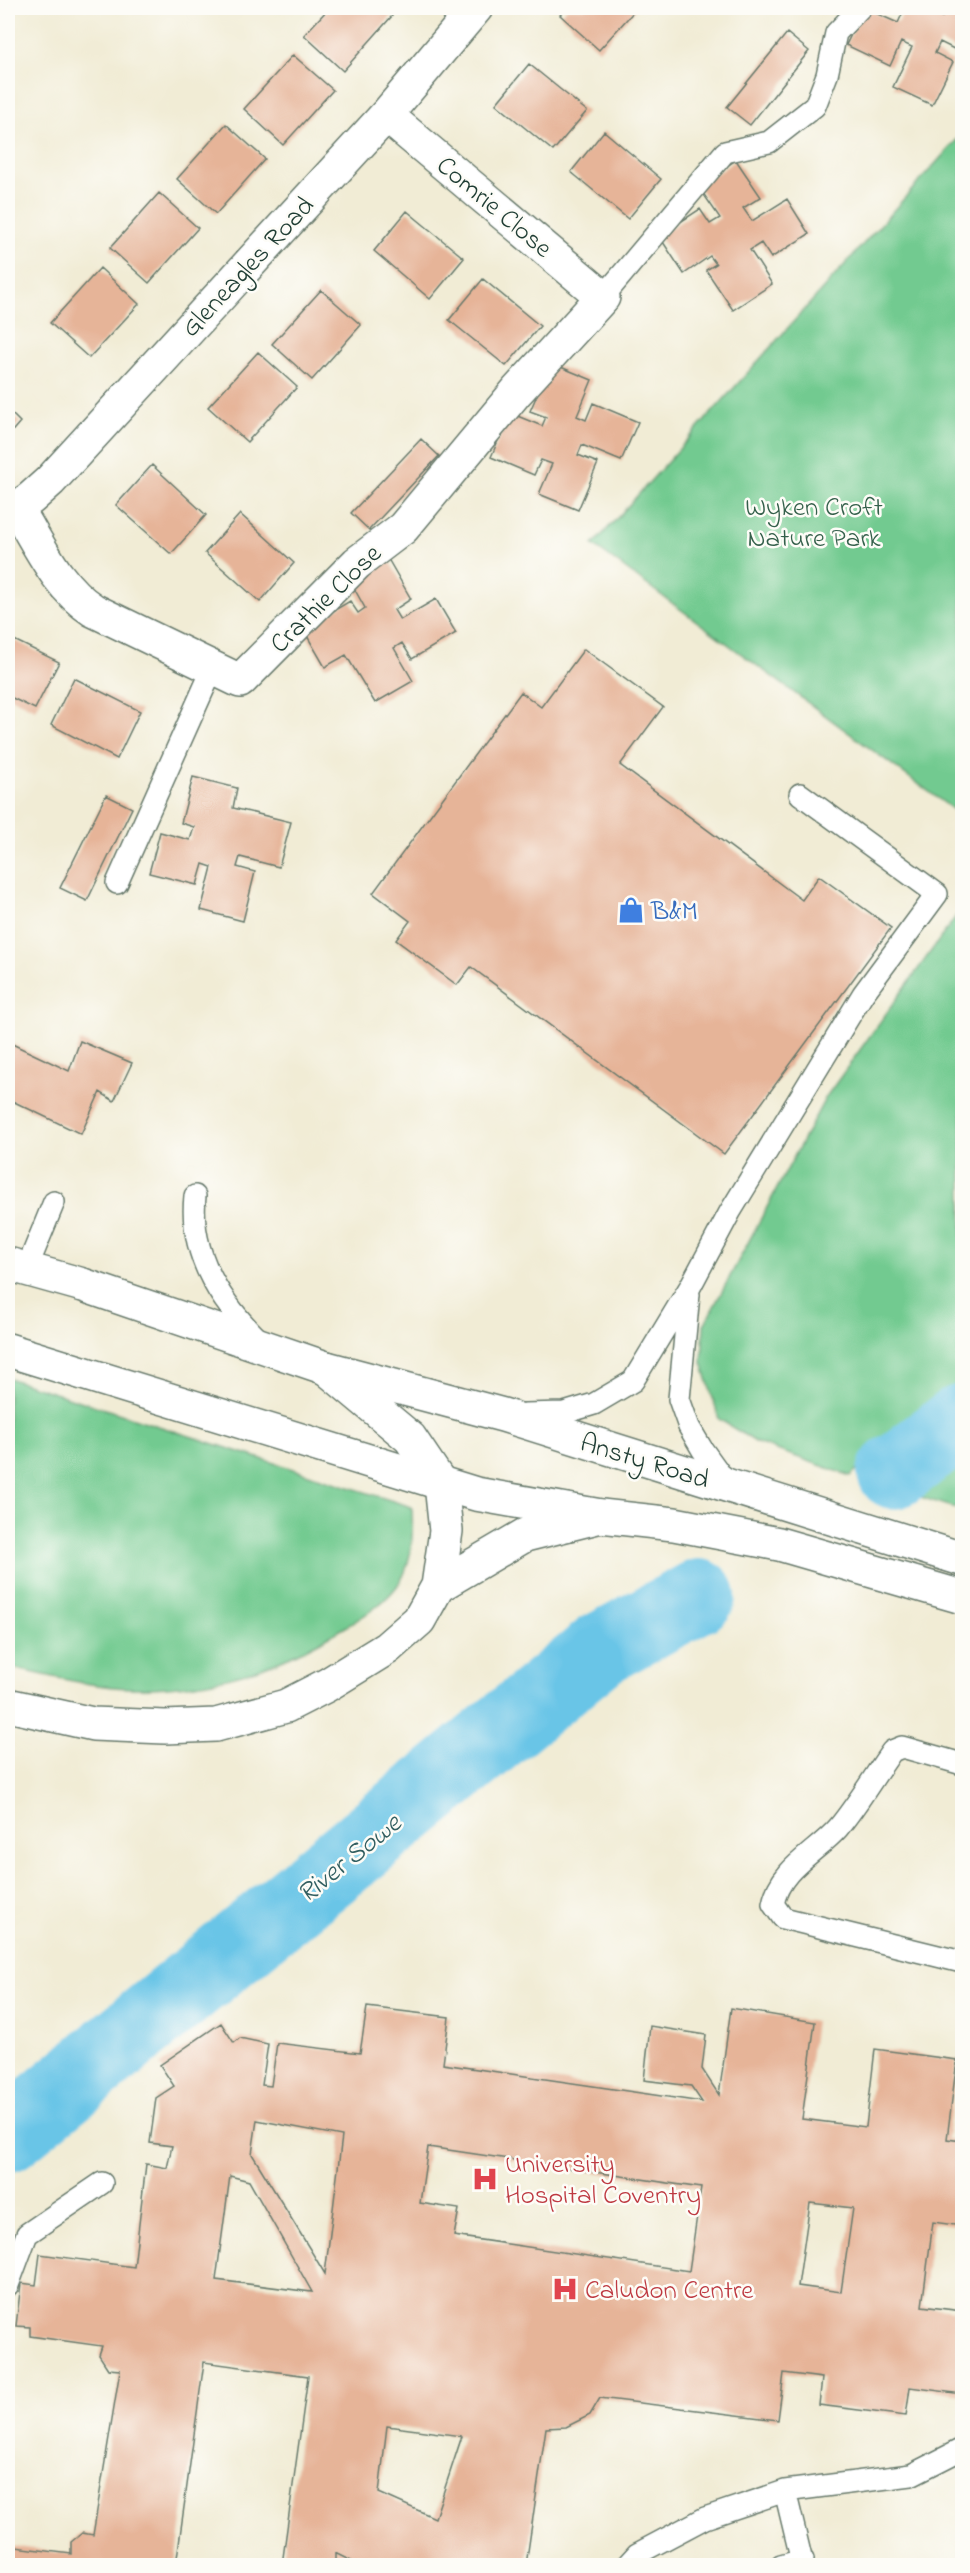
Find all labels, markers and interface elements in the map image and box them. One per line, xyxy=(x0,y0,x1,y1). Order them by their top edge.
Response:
street label: Comrie Close xyxy=(427,148,561,269)
street label: Gleneagles Road xyxy=(173,188,325,347)
park label: Wyken Croft Nature Park xyxy=(745,489,883,559)
street label: Crathie Close xyxy=(262,536,392,663)
place label: B&M xyxy=(650,893,698,932)
shop icon: B&M xyxy=(616,895,646,925)
street label: Ansty Road xyxy=(575,1424,714,1501)
water label: River Sowe xyxy=(289,1804,412,1915)
place label: University Hospital Coventry xyxy=(505,2146,701,2216)
hospital icon: University Hospital Coventry xyxy=(470,2164,500,2194)
place label: Caludon Centre xyxy=(585,2272,754,2311)
hospital icon: Caludon Centre xyxy=(550,2274,580,2304)

